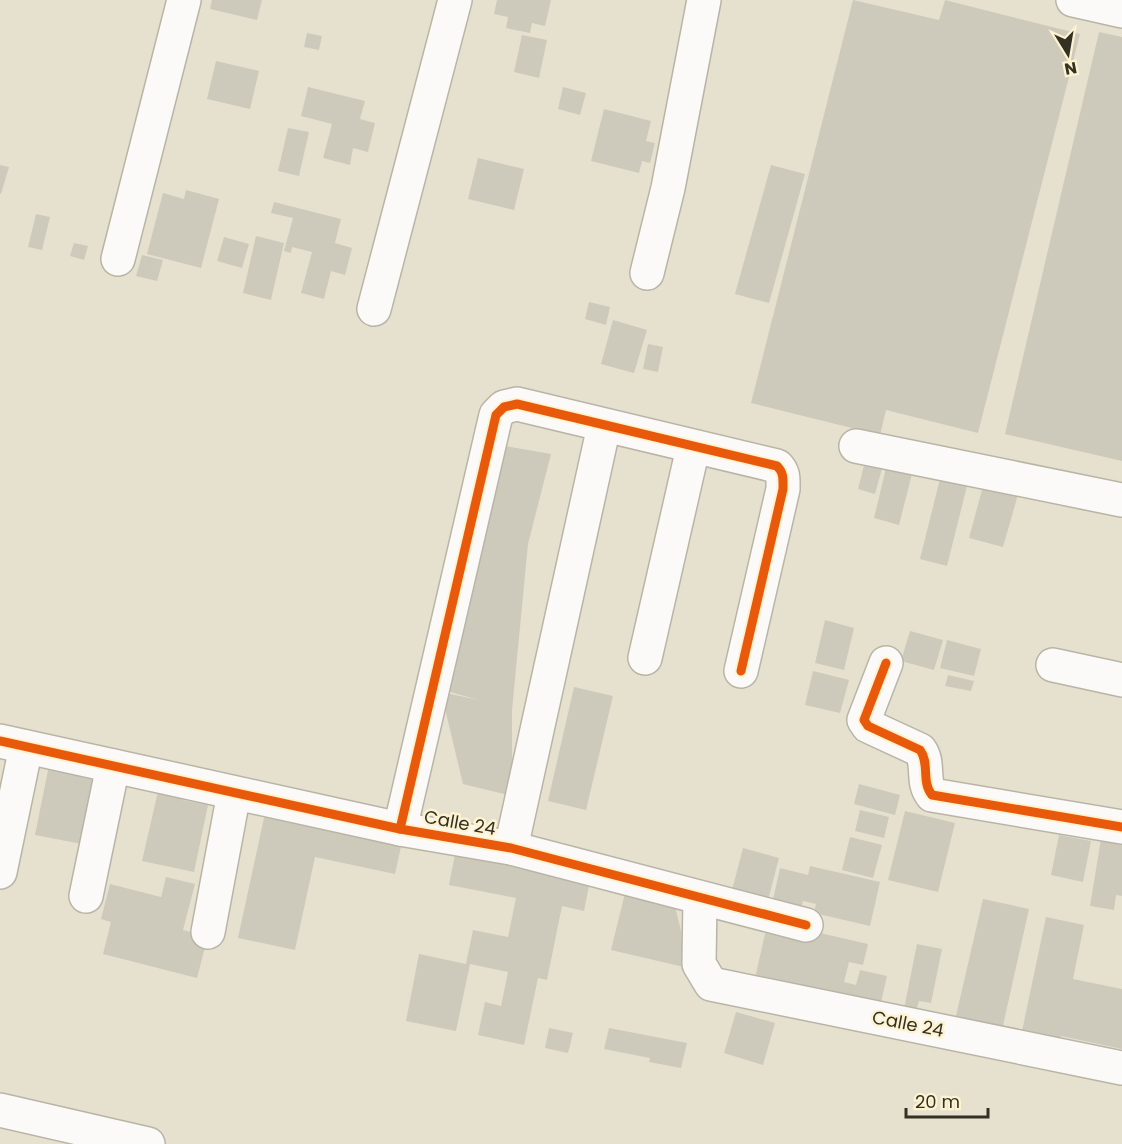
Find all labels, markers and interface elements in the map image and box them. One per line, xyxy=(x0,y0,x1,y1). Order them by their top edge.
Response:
north arrow xyxy=(1038,24,1098,84)
text: N xyxy=(1063,56,1079,81)
street label: Calle 24 xyxy=(422,804,498,841)
street label: Calle 24 xyxy=(870,1004,946,1043)
scale bar xyxy=(906,1081,988,1119)
text: 20 m xyxy=(915,1089,960,1114)

